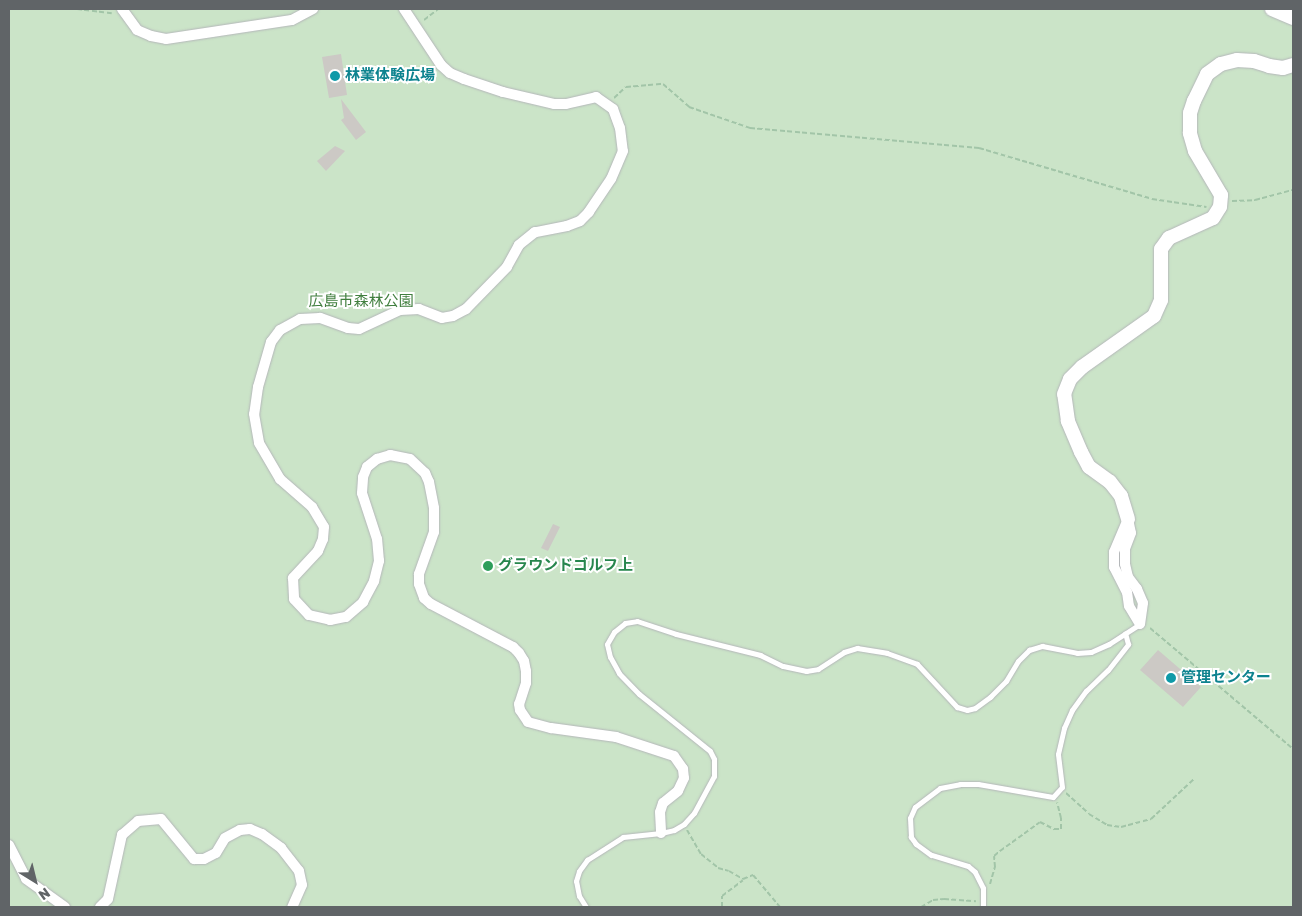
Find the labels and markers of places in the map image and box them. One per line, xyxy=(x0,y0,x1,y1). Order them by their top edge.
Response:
place label: 林業体験広場 xyxy=(345,67,435,85)
marker: 林業体験広場 xyxy=(329,70,341,82)
place label: グラウンドゴルフ上 xyxy=(498,557,633,575)
marker: グラウンドゴルフ上 xyxy=(482,560,494,572)
place label: 管理センター xyxy=(1181,669,1271,687)
marker: 管理センター xyxy=(1165,672,1177,684)

